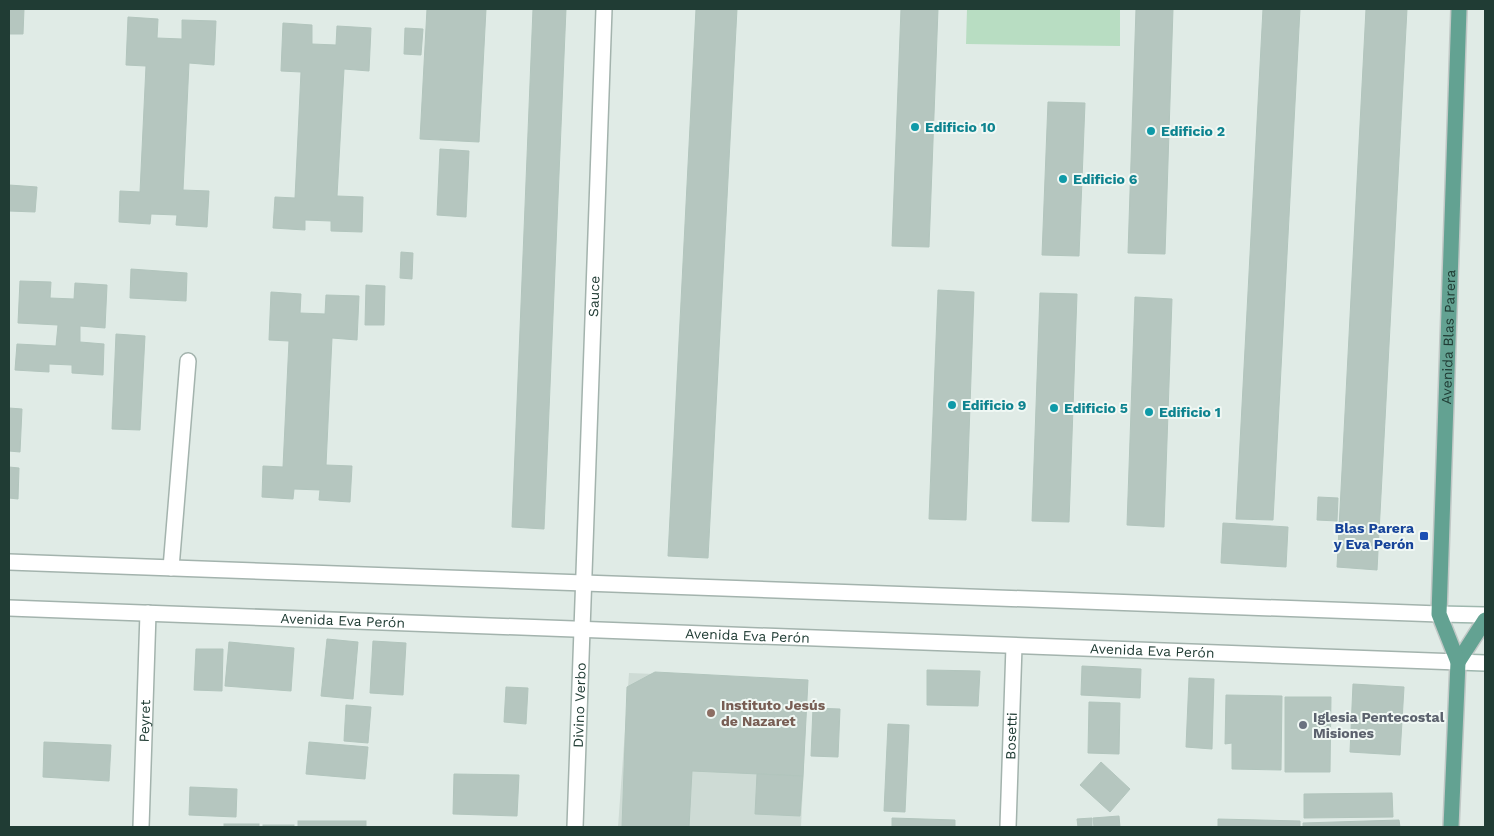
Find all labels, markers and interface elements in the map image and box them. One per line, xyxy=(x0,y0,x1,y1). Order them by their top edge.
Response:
place label: Edificio 10 xyxy=(925,119,996,135)
marker: Edificio 10 xyxy=(909,121,921,133)
place label: Edificio 2 xyxy=(1161,123,1225,139)
marker: Edificio 2 xyxy=(1145,125,1157,137)
place label: Edificio 6 xyxy=(1073,171,1138,187)
marker: Edificio 6 xyxy=(1057,173,1069,185)
street label: Avenida Blas Parera xyxy=(1438,269,1458,405)
street label: Sauce xyxy=(585,275,603,317)
place label: Edificio 9 xyxy=(962,397,1027,413)
marker: Edificio 9 xyxy=(946,399,958,411)
place label: Edificio 5 xyxy=(1064,400,1128,416)
marker: Edificio 5 xyxy=(1048,402,1060,414)
place label: Edificio 1 xyxy=(1159,404,1221,420)
marker: Edificio 1 xyxy=(1143,406,1155,418)
place label: Blas Parera y Eva Perón xyxy=(1333,520,1415,552)
marker: Blas Parera y Eva Perón xyxy=(1418,530,1430,542)
street label: Avenida Eva Perón xyxy=(280,610,405,631)
street label: Avenida Eva Perón xyxy=(685,625,810,646)
street label: Avenida Eva Perón xyxy=(1090,640,1215,661)
street label: Divino Verbo xyxy=(570,662,589,748)
place label: Instituto Jesús de Nazaret xyxy=(721,697,826,729)
street label: Peyret xyxy=(136,699,153,743)
marker: Instituto Jesús de Nazaret xyxy=(705,707,717,719)
place label: Iglesia Pentecostal Misiones xyxy=(1313,709,1445,741)
street label: Bosetti xyxy=(1002,712,1020,760)
marker: Iglesia Pentecostal Misiones xyxy=(1297,719,1309,731)

